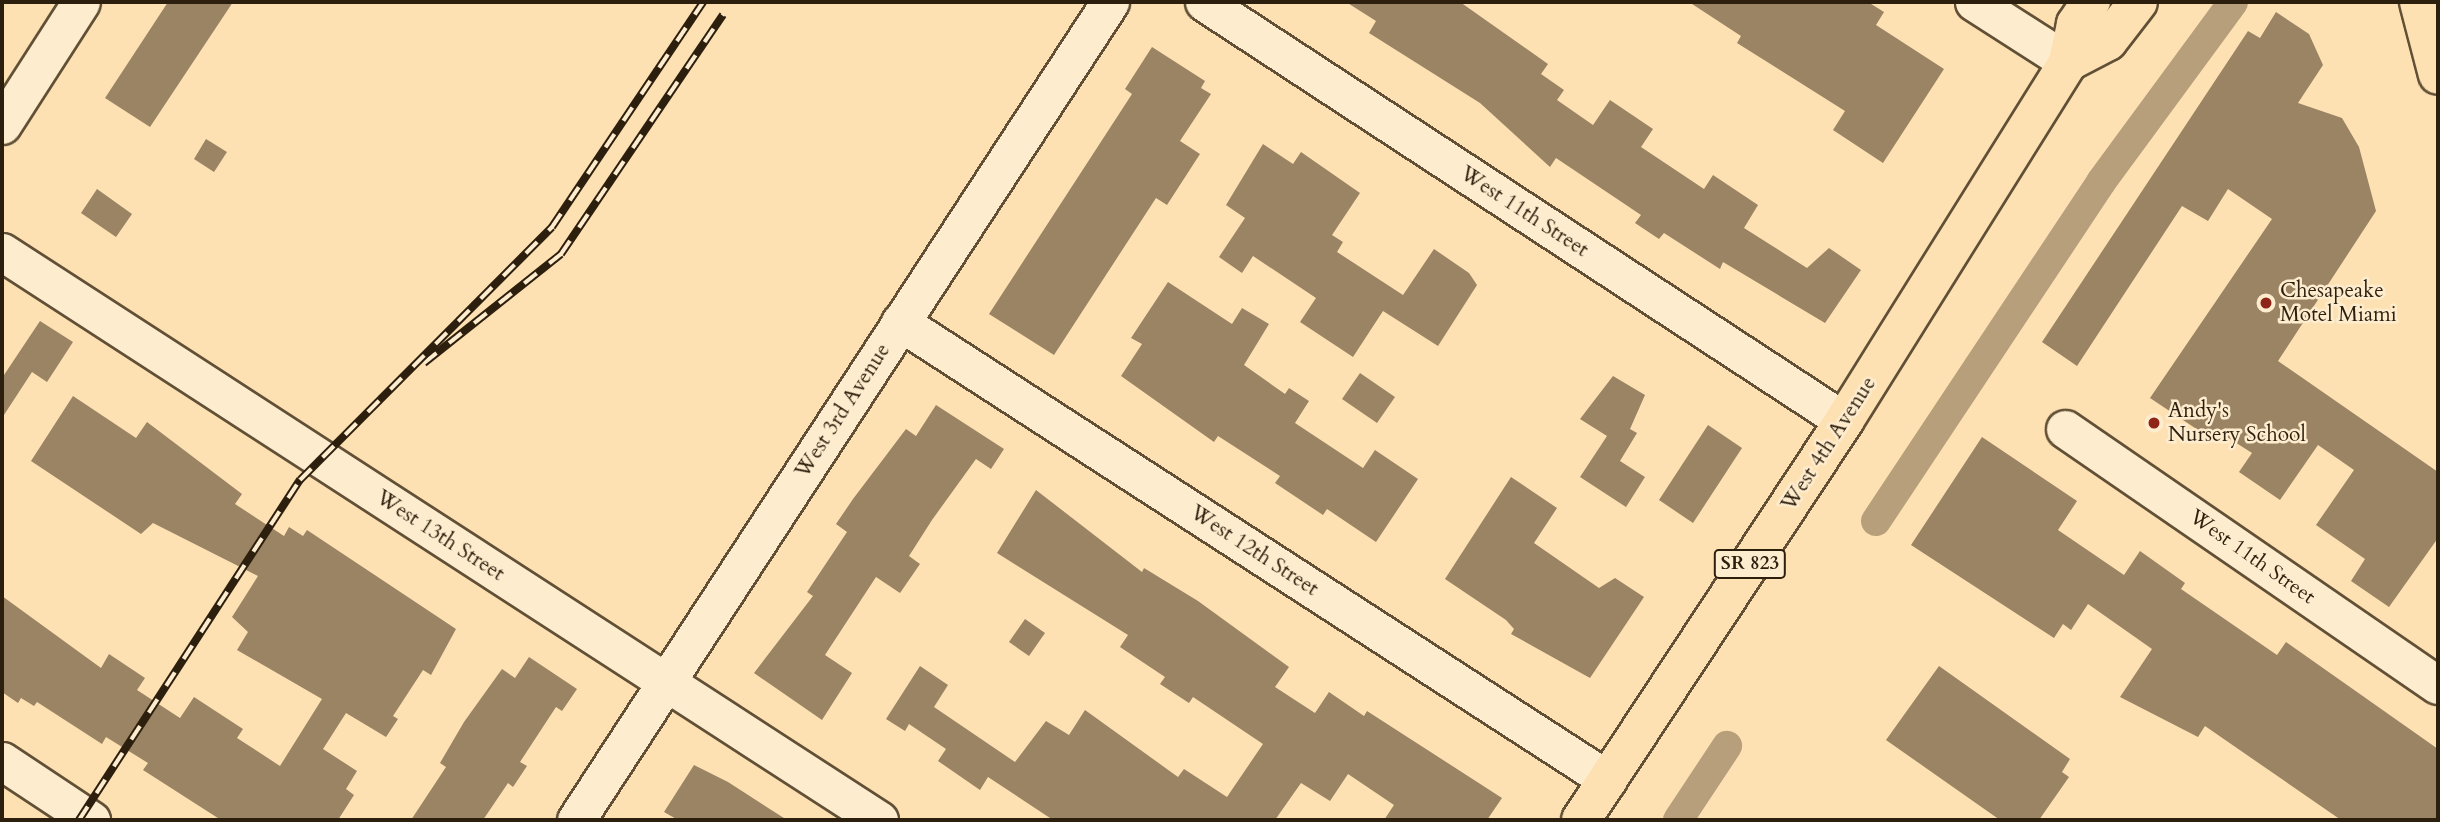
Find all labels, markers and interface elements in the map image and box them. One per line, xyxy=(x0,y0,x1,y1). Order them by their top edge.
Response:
street label: West 11th Street xyxy=(1455,161,1593,263)
place label: Chesapeake Motel Miami xyxy=(2280,278,2397,328)
marker: Chesapeake Motel Miami xyxy=(2258,295,2274,311)
street label: West 3rd Avenue xyxy=(790,339,896,483)
street label: West 4th Avenue xyxy=(1776,372,1882,516)
place label: Andy's Nursery School xyxy=(2168,398,2306,448)
marker: Andy's Nursery School xyxy=(2146,415,2162,431)
street label: West 13th Street xyxy=(371,485,509,587)
street label: West 12th Street xyxy=(1185,500,1323,602)
street label: West 11th Street xyxy=(2184,504,2320,610)
road number: SR 823 xyxy=(1713,548,1787,580)

